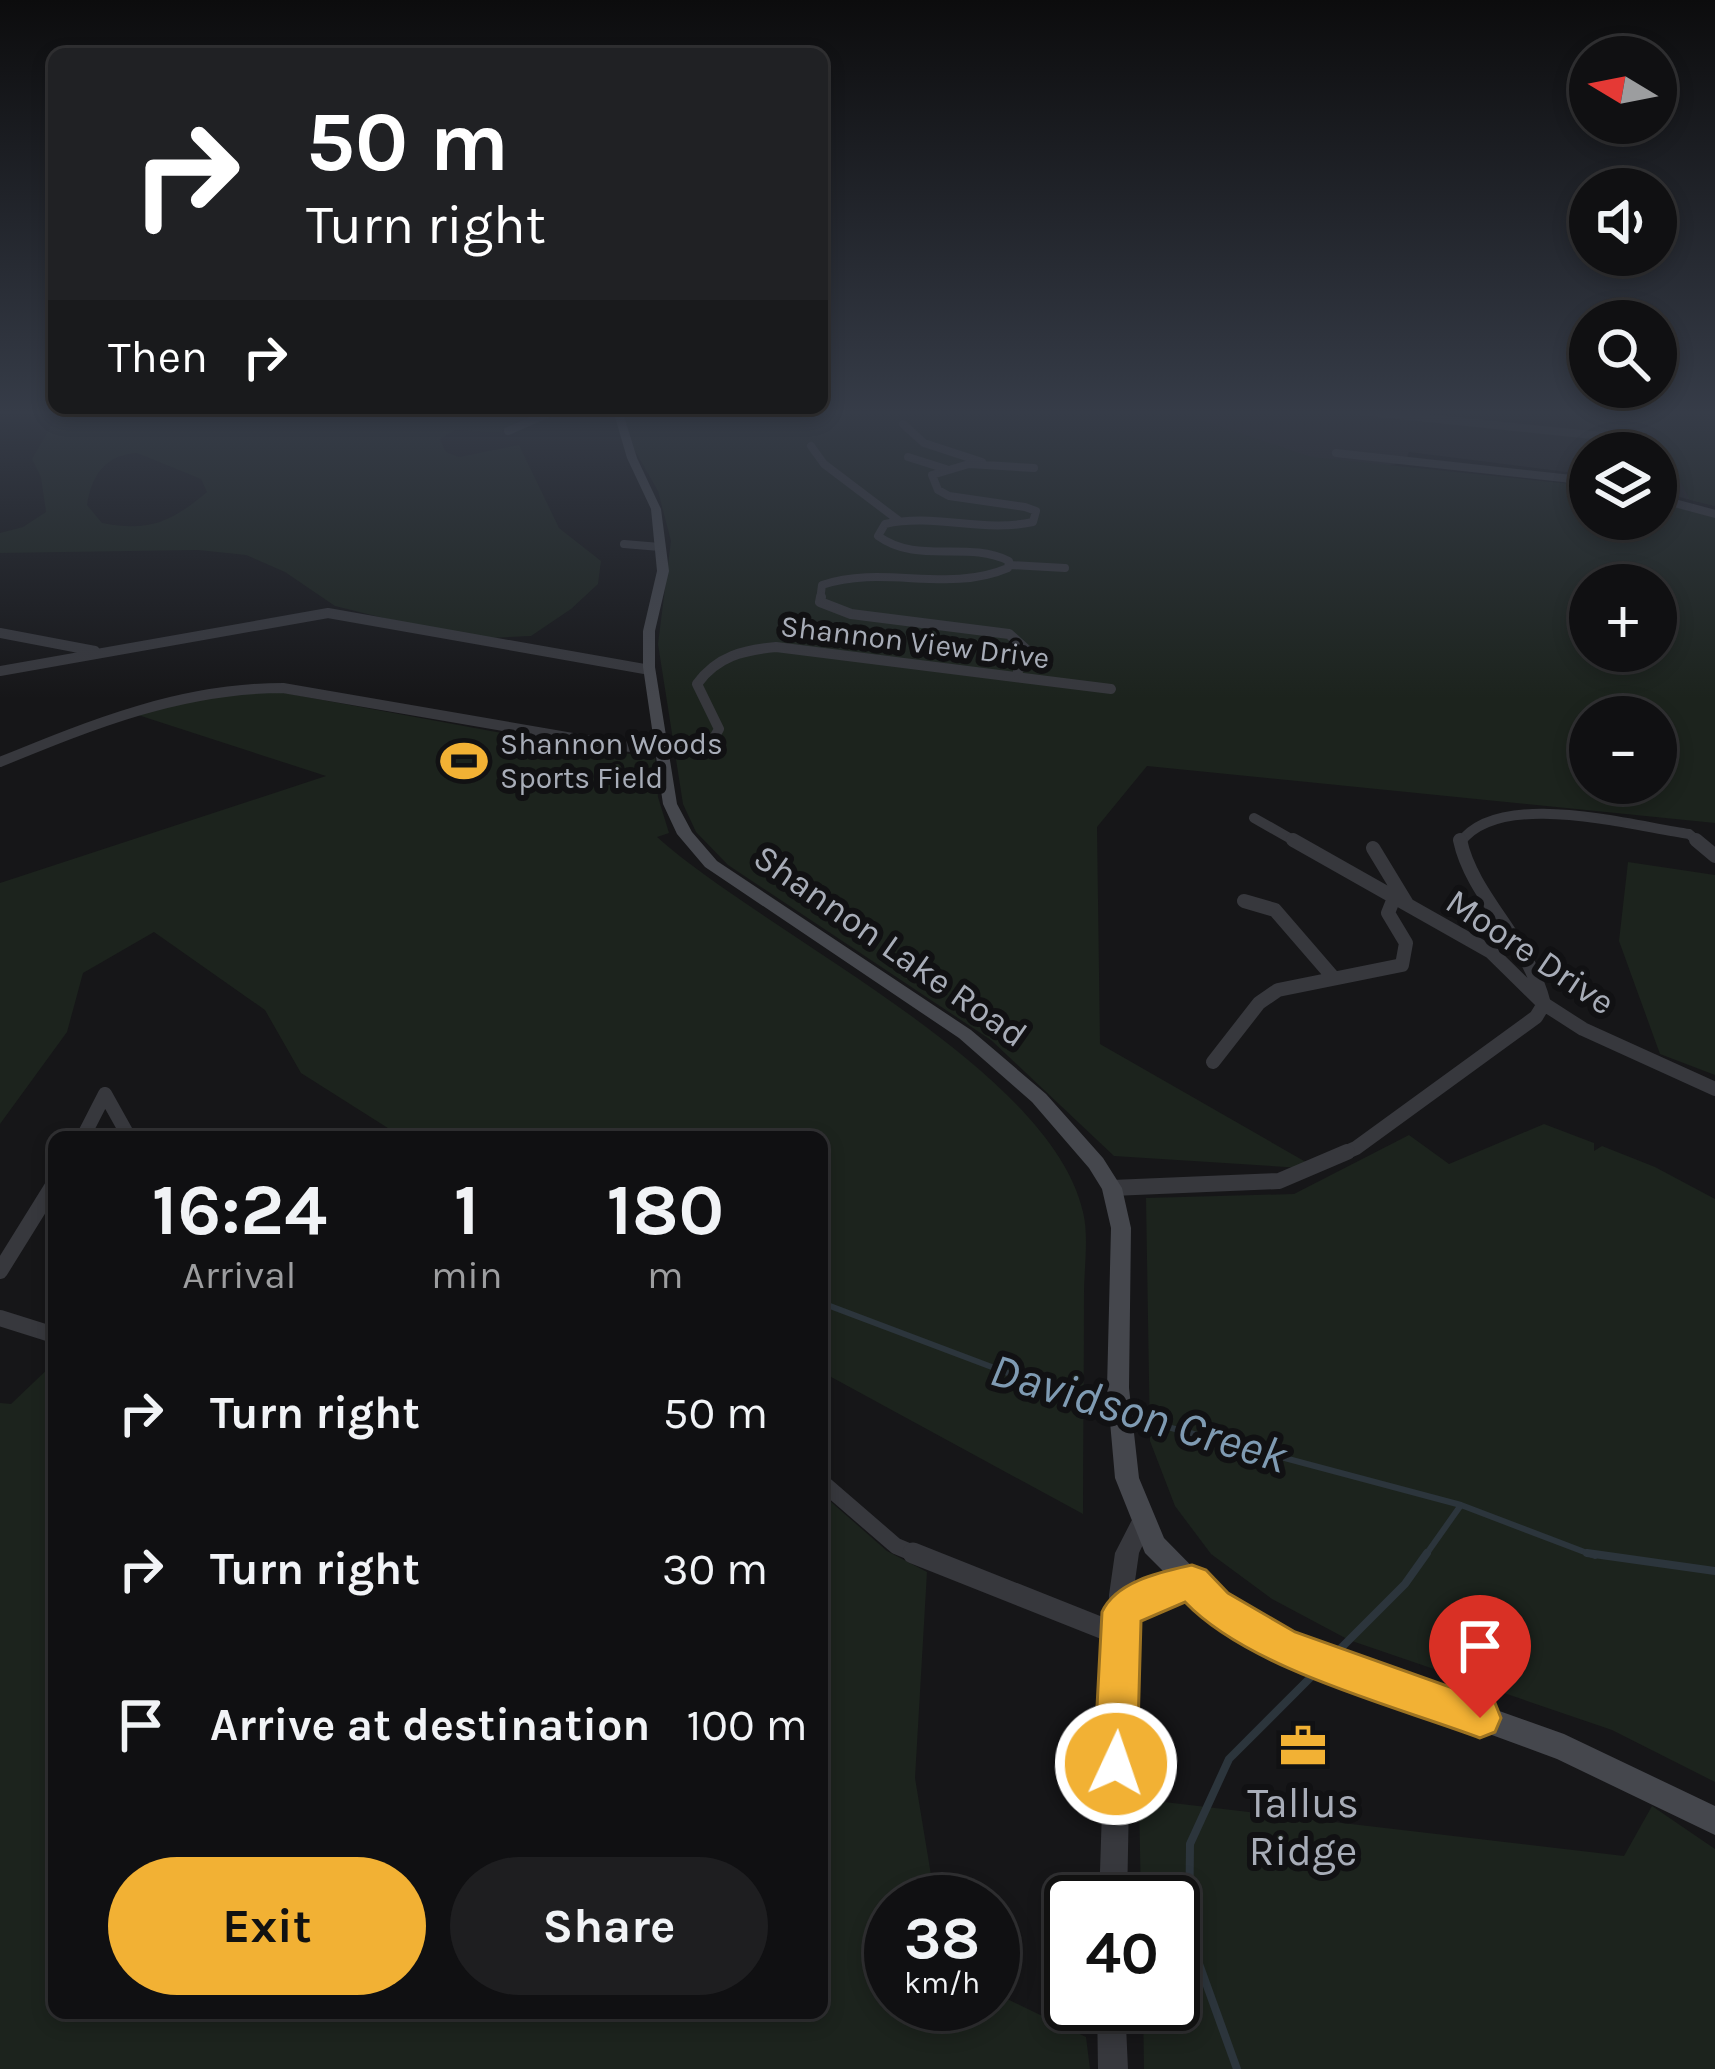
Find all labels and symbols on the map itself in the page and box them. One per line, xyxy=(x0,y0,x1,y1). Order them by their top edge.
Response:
north arrow xyxy=(1569,36,1677,144)
street label: Shannon View Drive xyxy=(778,608,1052,676)
place label: Shannon Woods Sports Field xyxy=(500,726,723,796)
sports icon: Shannon Woods Sports Field xyxy=(439,736,489,786)
street label: Shannon Lake Road xyxy=(746,836,1035,1056)
street label: Moore Drive xyxy=(1438,880,1623,1023)
water label: Davidson Creek xyxy=(983,1341,1295,1485)
pin xyxy=(1429,1595,1531,1718)
position arrow xyxy=(1053,1701,1179,1827)
office icon: Tallus Ridge xyxy=(1278,1721,1328,1771)
place label: Tallus Ridge xyxy=(1247,1778,1359,1876)
speed limit sign: 40 xyxy=(1044,1875,1200,2031)

